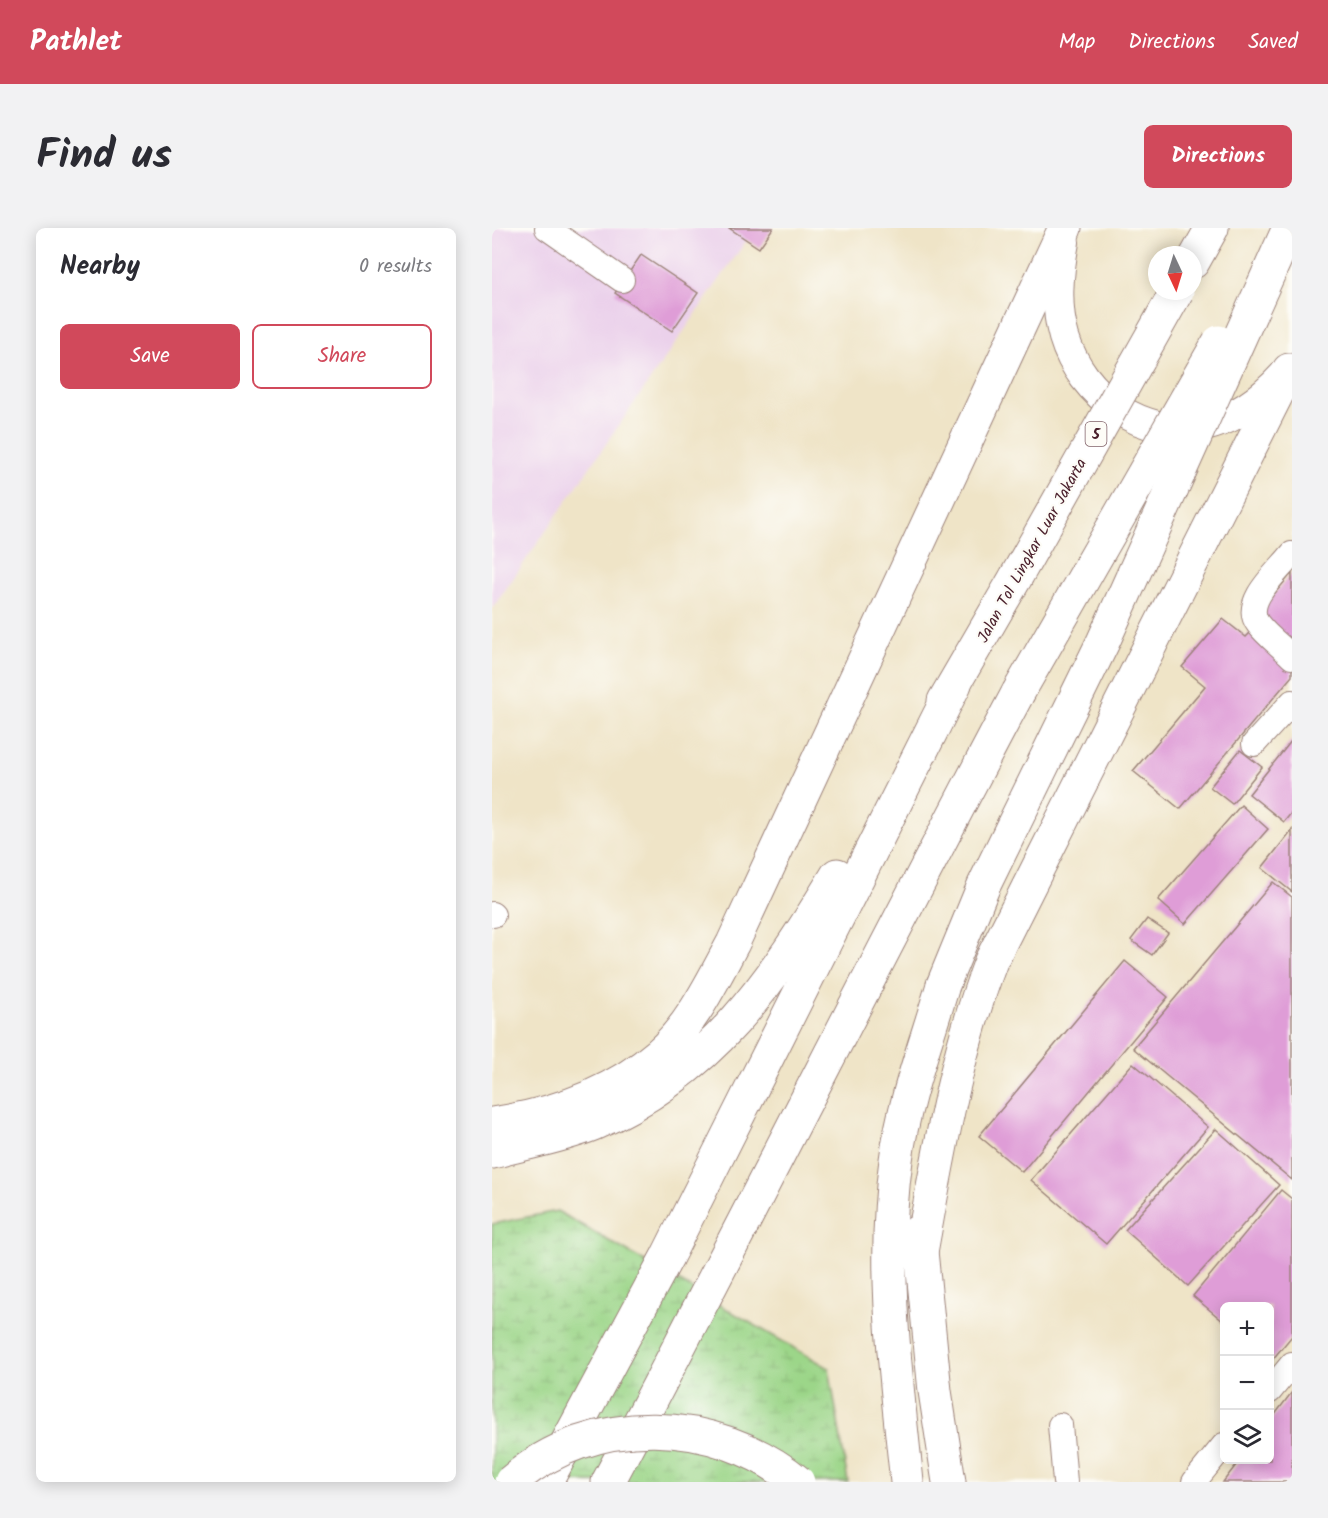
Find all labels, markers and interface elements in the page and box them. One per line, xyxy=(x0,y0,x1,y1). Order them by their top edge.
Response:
text: Pathlet xyxy=(30,20,122,65)
text: Map xyxy=(1059,26,1095,59)
text: Directions xyxy=(1128,26,1215,59)
text: Saved xyxy=(1248,26,1298,59)
text: Find us xyxy=(36,123,172,190)
button: Directions xyxy=(1144,125,1292,188)
text: Nearby xyxy=(60,246,140,288)
north arrow xyxy=(1148,246,1202,300)
text: 0 results xyxy=(359,251,432,283)
button: Save xyxy=(60,324,240,389)
button: Share xyxy=(252,324,432,389)
road number: 5 xyxy=(1086,422,1106,446)
street label: Jalan Tol Lingkar Luar Jakarta xyxy=(971,454,1094,648)
map controls xyxy=(1220,1302,1274,1464)
button: + xyxy=(1220,1302,1274,1356)
button: − xyxy=(1220,1356,1274,1410)
button: layers xyxy=(1220,1410,1274,1464)

